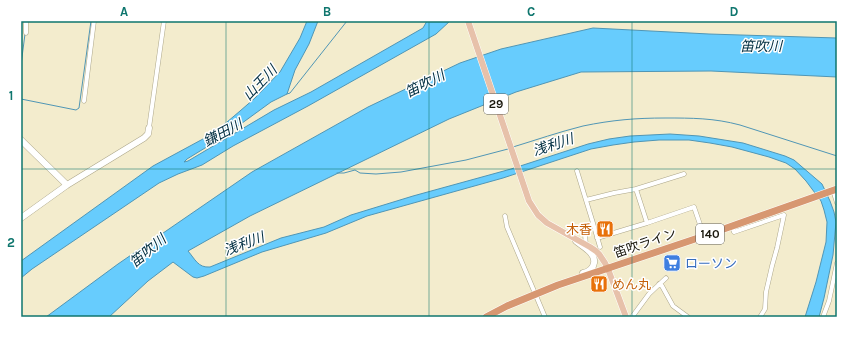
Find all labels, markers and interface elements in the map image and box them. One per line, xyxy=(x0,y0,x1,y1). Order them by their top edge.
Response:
text: A xyxy=(120,4,128,19)
text: B xyxy=(323,4,331,19)
text: C xyxy=(527,4,535,19)
text: D xyxy=(730,4,739,19)
water label: 笛吹川 xyxy=(740,38,784,55)
water label: 山王川 xyxy=(239,61,282,104)
water label: 笛吹川 xyxy=(402,66,449,101)
text: 1 xyxy=(9,88,13,103)
road number: 29 xyxy=(484,94,508,114)
water label: 鎌田川 xyxy=(200,115,247,150)
water label: 浅利川 xyxy=(530,130,578,160)
restaurant icon: 木香 xyxy=(595,219,615,239)
place label: 木香 xyxy=(566,222,592,237)
road number: 140 xyxy=(696,224,724,244)
street label: 笛吹ライン xyxy=(612,225,678,261)
water label: 浅利川 xyxy=(221,228,269,259)
water label: 笛吹川 xyxy=(126,230,171,271)
text: 2 xyxy=(7,235,15,250)
supermarket icon: ローソン xyxy=(662,253,682,273)
place label: ローソン xyxy=(685,256,737,271)
restaurant icon: めん丸 xyxy=(589,274,609,294)
place label: めん丸 xyxy=(612,277,651,292)

